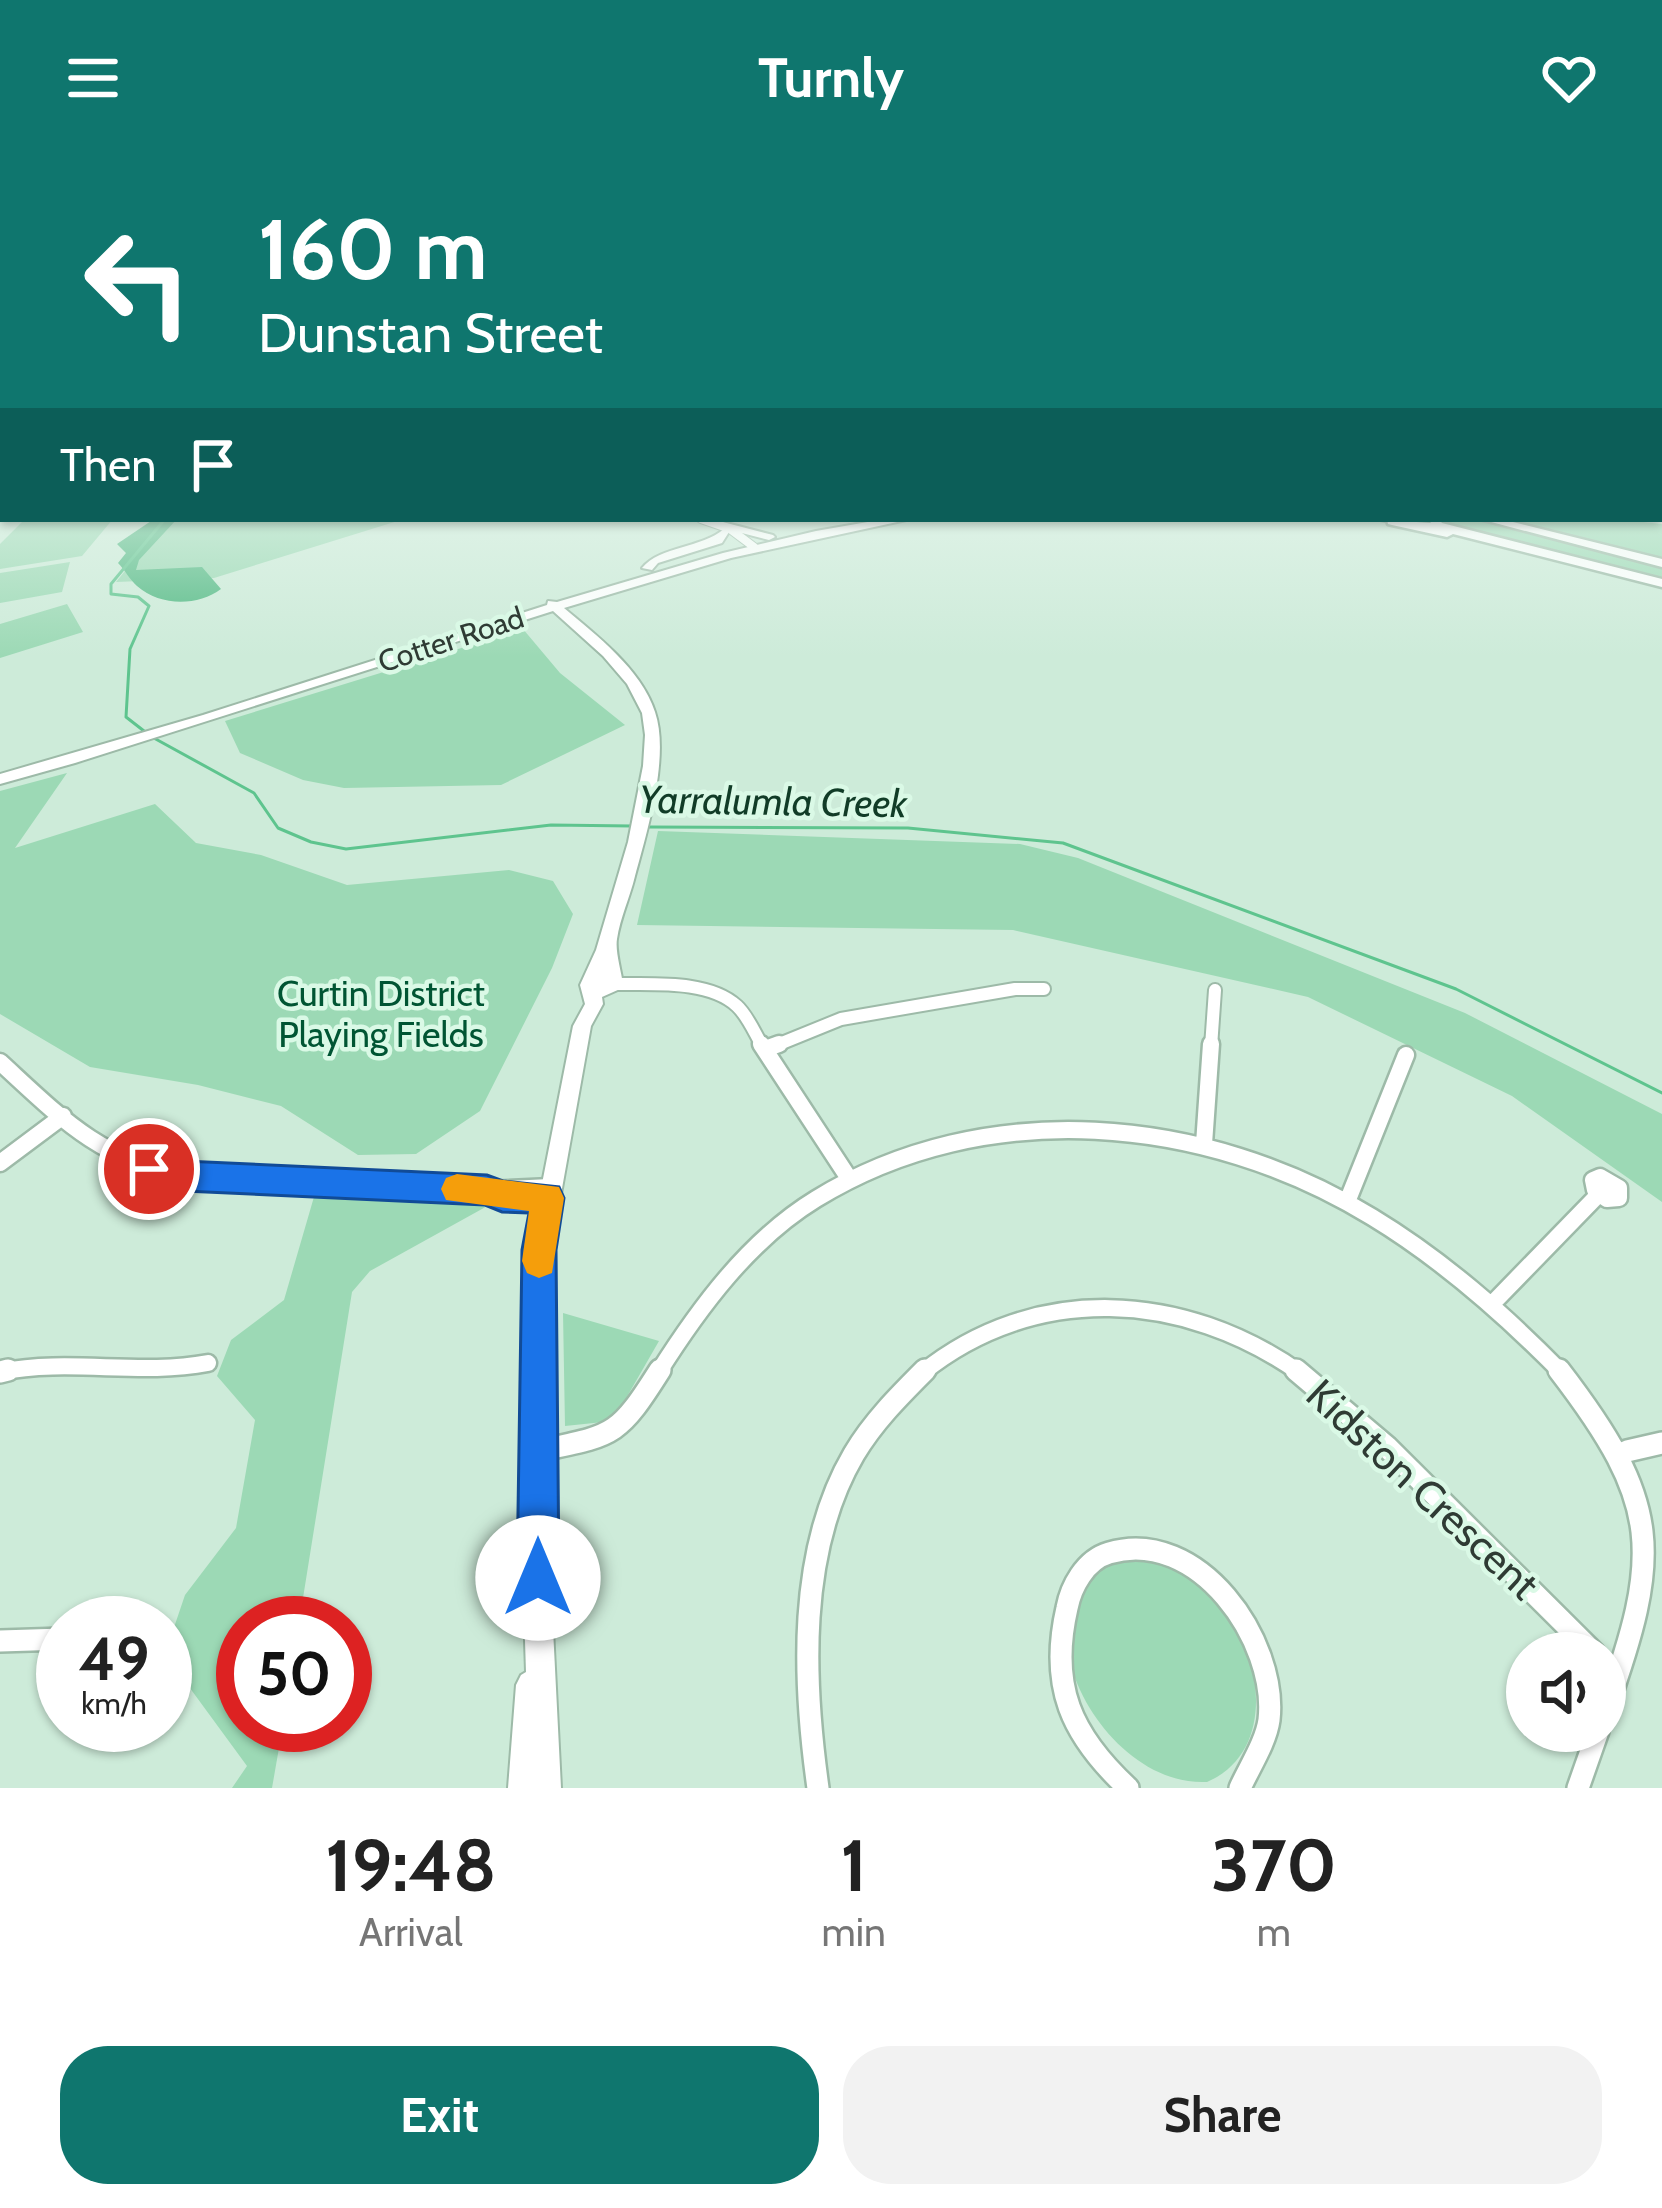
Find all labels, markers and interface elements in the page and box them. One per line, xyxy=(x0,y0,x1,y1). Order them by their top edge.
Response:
icon: menu xyxy=(60,45,126,111)
text: Turnly xyxy=(758,45,904,111)
icon: heart xyxy=(1536,45,1602,111)
text: 160 m xyxy=(258,198,487,300)
icon: left xyxy=(60,204,216,360)
text: Dunstan Street xyxy=(258,300,603,366)
icon: arrive xyxy=(180,432,246,498)
text: Then xyxy=(60,438,156,492)
street label: Cotter Road xyxy=(373,599,528,680)
water label: Yarralumla Creek xyxy=(639,775,909,827)
park label: Curtin District Playing Fields xyxy=(277,971,485,1056)
pin xyxy=(98,1118,200,1220)
icon: arrive xyxy=(116,1136,182,1202)
street label: Kidston Crescent xyxy=(1296,1368,1550,1610)
position arrow xyxy=(475,1515,601,1641)
speed limit sign: 50 xyxy=(216,1596,372,1752)
text: 49 xyxy=(79,1622,149,1695)
map controls xyxy=(1506,1632,1626,1752)
button: sound xyxy=(1506,1632,1626,1752)
text: km/h xyxy=(81,1685,147,1722)
text: 19:48 xyxy=(325,1822,496,1909)
text: 1 xyxy=(840,1822,867,1909)
text: 370 xyxy=(1211,1822,1337,1909)
text: Arrival xyxy=(359,1908,463,1956)
text: min xyxy=(822,1908,886,1956)
text: m xyxy=(1257,1908,1291,1956)
button: Exit xyxy=(60,2046,819,2184)
button: Share xyxy=(843,2046,1602,2184)

